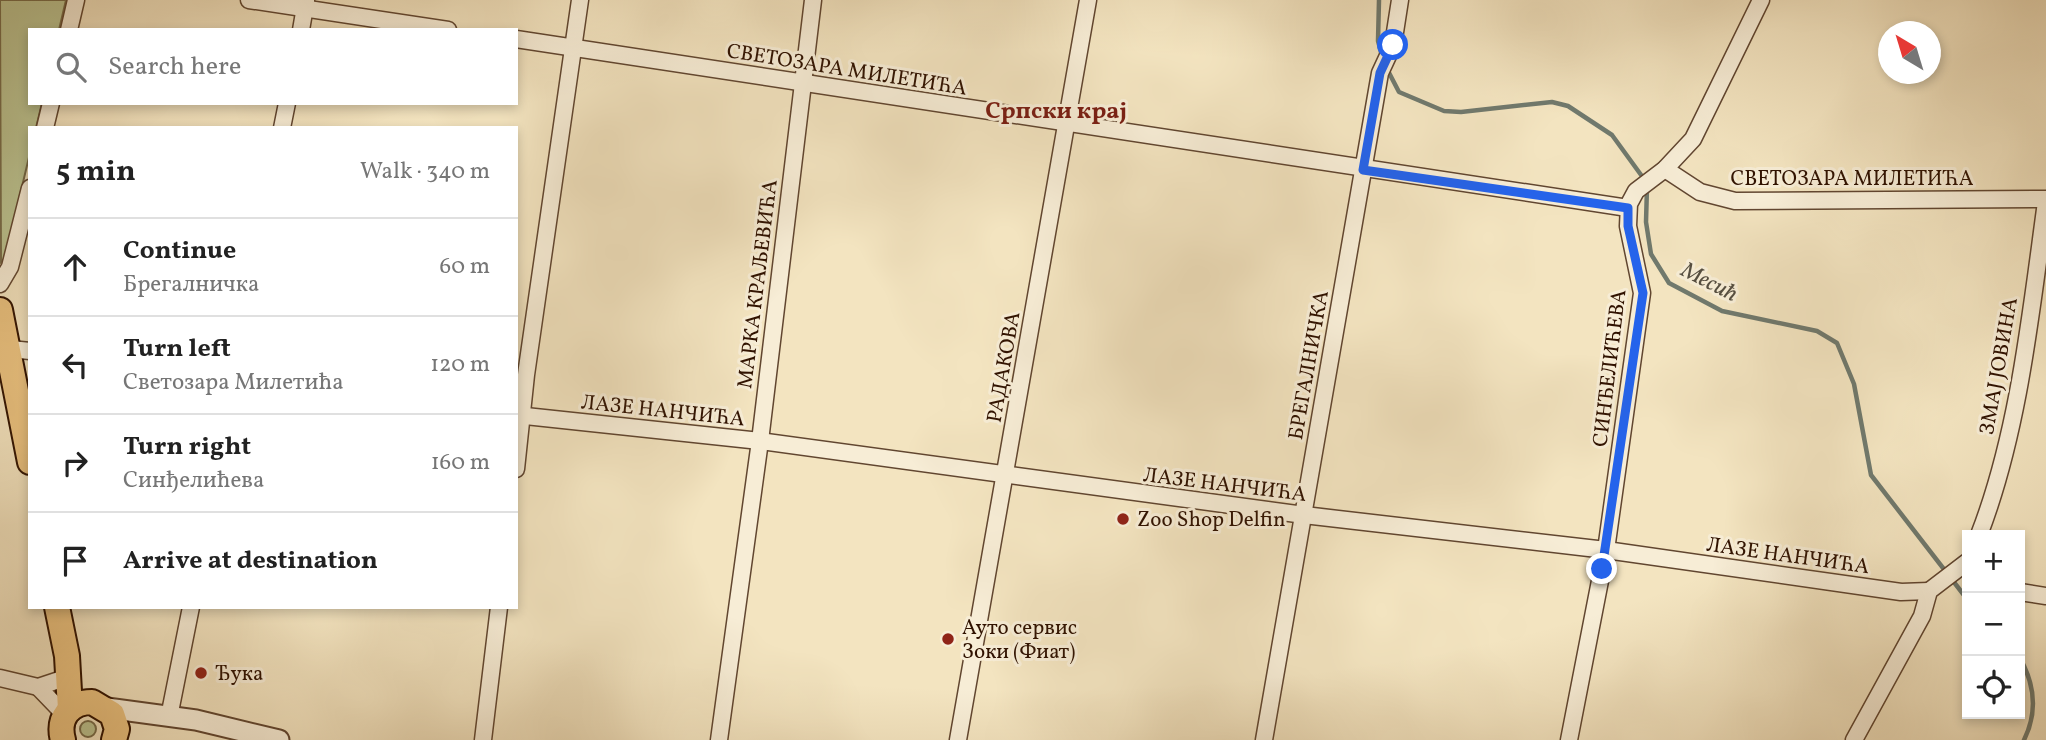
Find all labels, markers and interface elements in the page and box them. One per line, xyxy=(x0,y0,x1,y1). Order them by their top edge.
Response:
north arrow xyxy=(1878,21,1941,84)
search box xyxy=(28,28,518,105)
route start xyxy=(1377,29,1408,60)
street label: СВЕТОЗАРА МИЛЕТИЋА xyxy=(724,37,969,104)
icon: search xyxy=(52,48,90,86)
text: Search here xyxy=(108,49,241,85)
district label: Српски крај xyxy=(985,95,1127,129)
text: 5 min xyxy=(56,151,136,193)
text: Walk · 340 m xyxy=(360,156,490,188)
street label: СВЕТОЗАРА МИЛЕТИЋА xyxy=(1731,165,1974,194)
street label: МАРКА КРАЉЕВИЋА xyxy=(731,178,786,390)
text: Continue xyxy=(123,233,236,269)
icon: ahead xyxy=(56,248,94,286)
text: 60 m xyxy=(440,251,490,283)
water label: Месић xyxy=(1674,255,1743,311)
text: Брегалничка xyxy=(123,269,259,301)
street label: БРЕГАЛНИЧКА xyxy=(1282,288,1337,442)
street label: СИНЂЕЛИЋЕВА xyxy=(1586,288,1635,449)
street label: ЗМАЈ ЈОВИНА xyxy=(1973,295,2026,437)
street label: РАДАКОВА xyxy=(980,309,1029,425)
text: Turn left xyxy=(123,331,231,367)
icon: left xyxy=(56,346,94,384)
text: 120 m xyxy=(430,349,490,381)
text: Светозара Милетића xyxy=(123,367,344,399)
street label: ЛАЗЕ НАНЧИЋА xyxy=(580,388,746,435)
text: Turn right xyxy=(123,429,251,465)
icon: right xyxy=(56,444,94,482)
text: 160 m xyxy=(431,447,490,479)
street label: ЛАЗЕ НАНЧИЋА xyxy=(1141,461,1308,510)
text: Синђелићева xyxy=(123,465,264,497)
place label: Zoo Shop Delfin xyxy=(1137,506,1286,535)
marker: Zoo Shop Delfin xyxy=(1115,511,1131,527)
map controls xyxy=(1962,530,2025,719)
button: + xyxy=(1962,530,2025,593)
street label: ЛАЗЕ НАНЧИЋА xyxy=(1704,531,1871,582)
icon: arrive xyxy=(56,542,94,580)
text: Arrive at destination xyxy=(123,543,378,579)
route end xyxy=(1586,553,1617,584)
button: − xyxy=(1962,593,2025,656)
place label: Ауто сервис Зоки (Фиат) xyxy=(962,614,1077,667)
marker: Ауто сервис Зоки (Фиат) xyxy=(940,631,956,647)
button: locate xyxy=(1962,656,2025,719)
place label: Ђука xyxy=(215,660,264,689)
marker: Ђука xyxy=(193,665,209,681)

